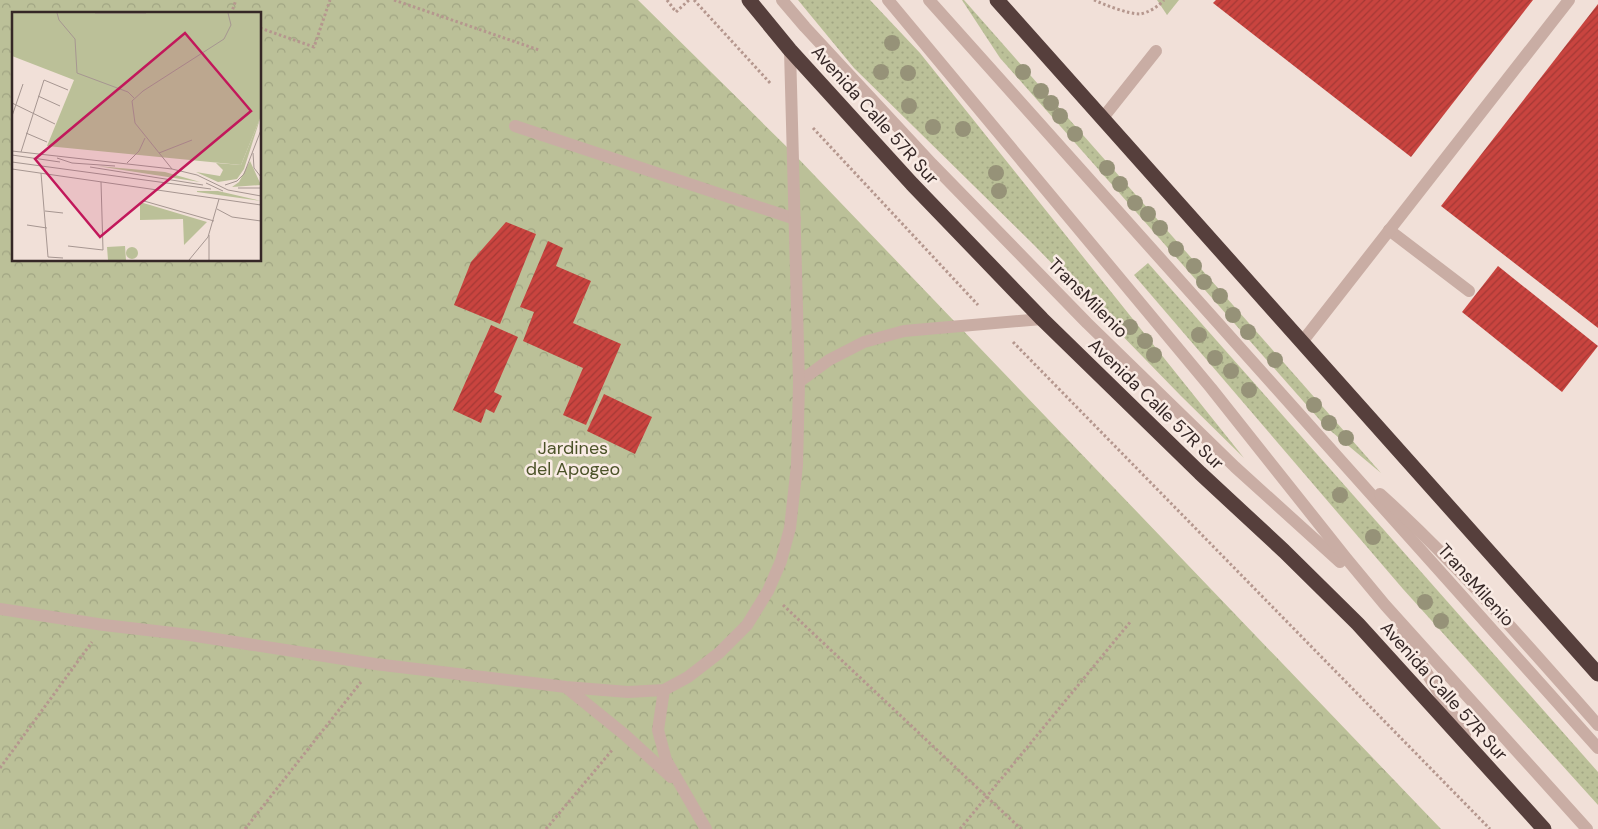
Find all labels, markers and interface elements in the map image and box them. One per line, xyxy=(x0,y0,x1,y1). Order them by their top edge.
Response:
inset map xyxy=(12,12,261,261)
street label: Avenida Calle 57R Sur xyxy=(806,40,944,190)
street label: TransMilenio xyxy=(1043,253,1133,343)
street label: Avenida Calle 57R Sur xyxy=(1083,333,1229,475)
park label: Jardines del Apogeo xyxy=(526,436,620,481)
street label: TransMilenio xyxy=(1432,538,1520,632)
street label: Avenida Calle 57R Sur xyxy=(1375,616,1513,766)

